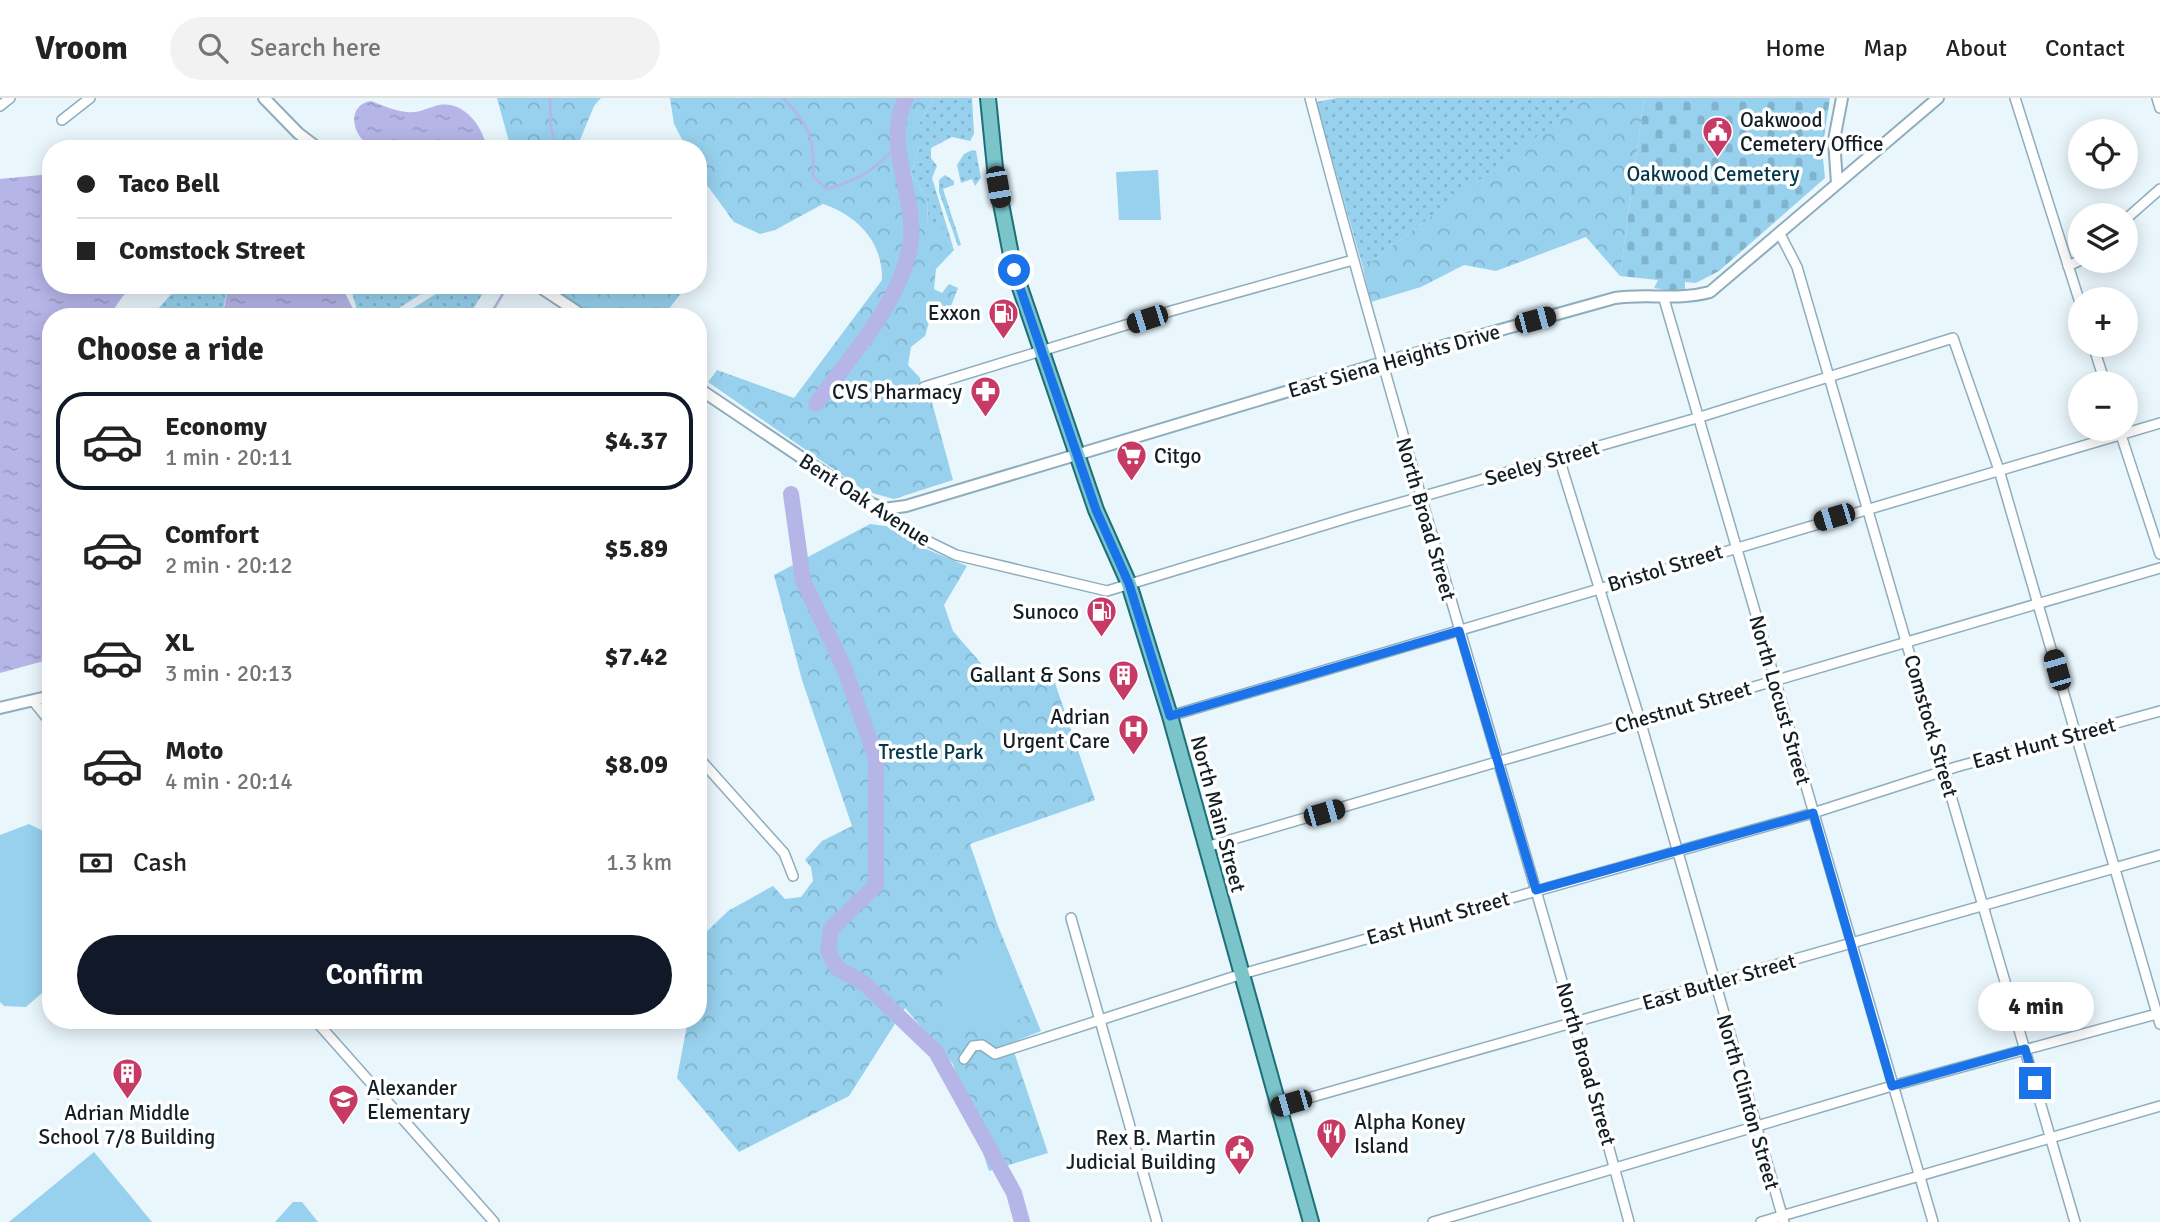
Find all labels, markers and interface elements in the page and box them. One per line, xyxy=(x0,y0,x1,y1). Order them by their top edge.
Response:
search box xyxy=(170,17,660,80)
text: Vroom xyxy=(35,28,128,69)
icon: search xyxy=(194,29,232,67)
text: Search here xyxy=(250,32,381,64)
text: Home xyxy=(1765,33,1825,63)
text: Map xyxy=(1863,33,1908,63)
text: About xyxy=(1946,33,2007,63)
text: Contact xyxy=(2045,33,2125,63)
place label: Oakwood Cemetery Office xyxy=(1740,107,1883,157)
public building icon: Oakwood Cemetery Office xyxy=(1700,115,1734,159)
map controls xyxy=(2068,119,2138,441)
button: locate xyxy=(2068,119,2138,189)
park label: Oakwood Cemetery xyxy=(1626,161,1800,187)
car xyxy=(985,164,1012,210)
text: Taco Bell xyxy=(119,168,220,200)
button: layers xyxy=(2068,203,2138,273)
text: Comstock Street xyxy=(119,235,305,267)
route start xyxy=(998,254,1030,286)
button: + xyxy=(2068,287,2138,357)
fuel station icon: Exxon xyxy=(987,296,1021,340)
place label: Exxon xyxy=(928,300,981,326)
car xyxy=(1124,303,1171,335)
car xyxy=(1512,304,1559,336)
street label: East Siena Heights Drive xyxy=(1285,318,1503,404)
text: Choose a ride xyxy=(77,330,264,369)
button: − xyxy=(2068,371,2138,441)
pharmacy icon: CVS Pharmacy xyxy=(968,375,1002,419)
place label: CVS Pharmacy xyxy=(832,379,962,405)
icon: car xyxy=(81,410,144,473)
text: Economy xyxy=(165,411,267,443)
text: $4.37 xyxy=(604,425,668,457)
street label: North Broad Street xyxy=(1390,434,1462,604)
street label: Seeley Street xyxy=(1482,434,1602,492)
supermarket icon: Citgo xyxy=(1114,439,1148,483)
text: 1 min · 20:11 xyxy=(165,443,293,472)
place label: Citgo xyxy=(1154,443,1202,469)
street label: Bent Oak Avenue xyxy=(794,448,936,552)
car xyxy=(1811,501,1858,533)
icon: car xyxy=(81,518,144,581)
text: Comfort xyxy=(165,519,259,551)
text: $5.89 xyxy=(604,533,668,565)
street label: Bristol Street xyxy=(1604,538,1726,598)
text: 2 min · 20:12 xyxy=(165,551,293,580)
fuel station icon: Sunoco xyxy=(1085,595,1119,639)
place label: Sunoco xyxy=(1013,599,1079,625)
street label: North Locust Street xyxy=(1743,612,1817,788)
icon: car xyxy=(81,626,144,689)
text: XL xyxy=(165,627,195,659)
text: $7.42 xyxy=(604,641,668,673)
car xyxy=(2042,647,2073,693)
street label: Comstock Street xyxy=(1898,652,1964,800)
building icon: Gallant & Sons xyxy=(1107,658,1141,702)
text: 3 min · 20:13 xyxy=(165,659,293,688)
place label: Gallant & Sons xyxy=(970,662,1101,688)
street label: Chestnut Street xyxy=(1612,675,1754,739)
place label: Adrian Urgent Care xyxy=(1002,704,1110,754)
street label: East Hunt Street xyxy=(1969,711,2119,775)
hospital icon: Adrian Urgent Care xyxy=(1116,712,1150,756)
street label: North Main Street xyxy=(1185,733,1251,895)
icon: car xyxy=(81,734,144,797)
text: Moto xyxy=(165,735,223,767)
park label: Trestle Park xyxy=(878,739,984,765)
text: $8.09 xyxy=(604,749,668,781)
text: 4 min · 20:14 xyxy=(165,767,293,796)
car xyxy=(1301,797,1348,829)
icon: cash xyxy=(77,844,115,882)
text: Cash xyxy=(133,847,187,879)
text: 1.3 km xyxy=(606,848,672,877)
street label: East Hunt Street xyxy=(1364,885,1512,951)
button: Confirm xyxy=(77,935,672,1015)
street label: East Butler Street xyxy=(1639,948,1799,1016)
street label: North Broad Street xyxy=(1550,979,1622,1149)
callout: 4 min xyxy=(1977,982,2093,1030)
text: 4 min xyxy=(2008,992,2064,1021)
street label: North Clinton Street xyxy=(1710,1011,1786,1193)
building icon: Adrian Middle School 7/8 Building xyxy=(110,1056,144,1100)
route end xyxy=(2019,1067,2051,1099)
place label: Alexander Elementary xyxy=(367,1075,470,1125)
school or university icon: Alexander Elementary xyxy=(327,1083,361,1127)
car xyxy=(1268,1087,1315,1119)
place label: Adrian Middle School 7/8 Building xyxy=(39,1100,215,1150)
place label: Alpha Koney Island xyxy=(1354,1109,1465,1159)
restaurant icon: Alpha Koney Island xyxy=(1314,1117,1348,1161)
place label: Rex B. Martin Judicial Building xyxy=(1066,1125,1216,1175)
public building icon: Rex B. Martin Judicial Building xyxy=(1222,1133,1256,1177)

